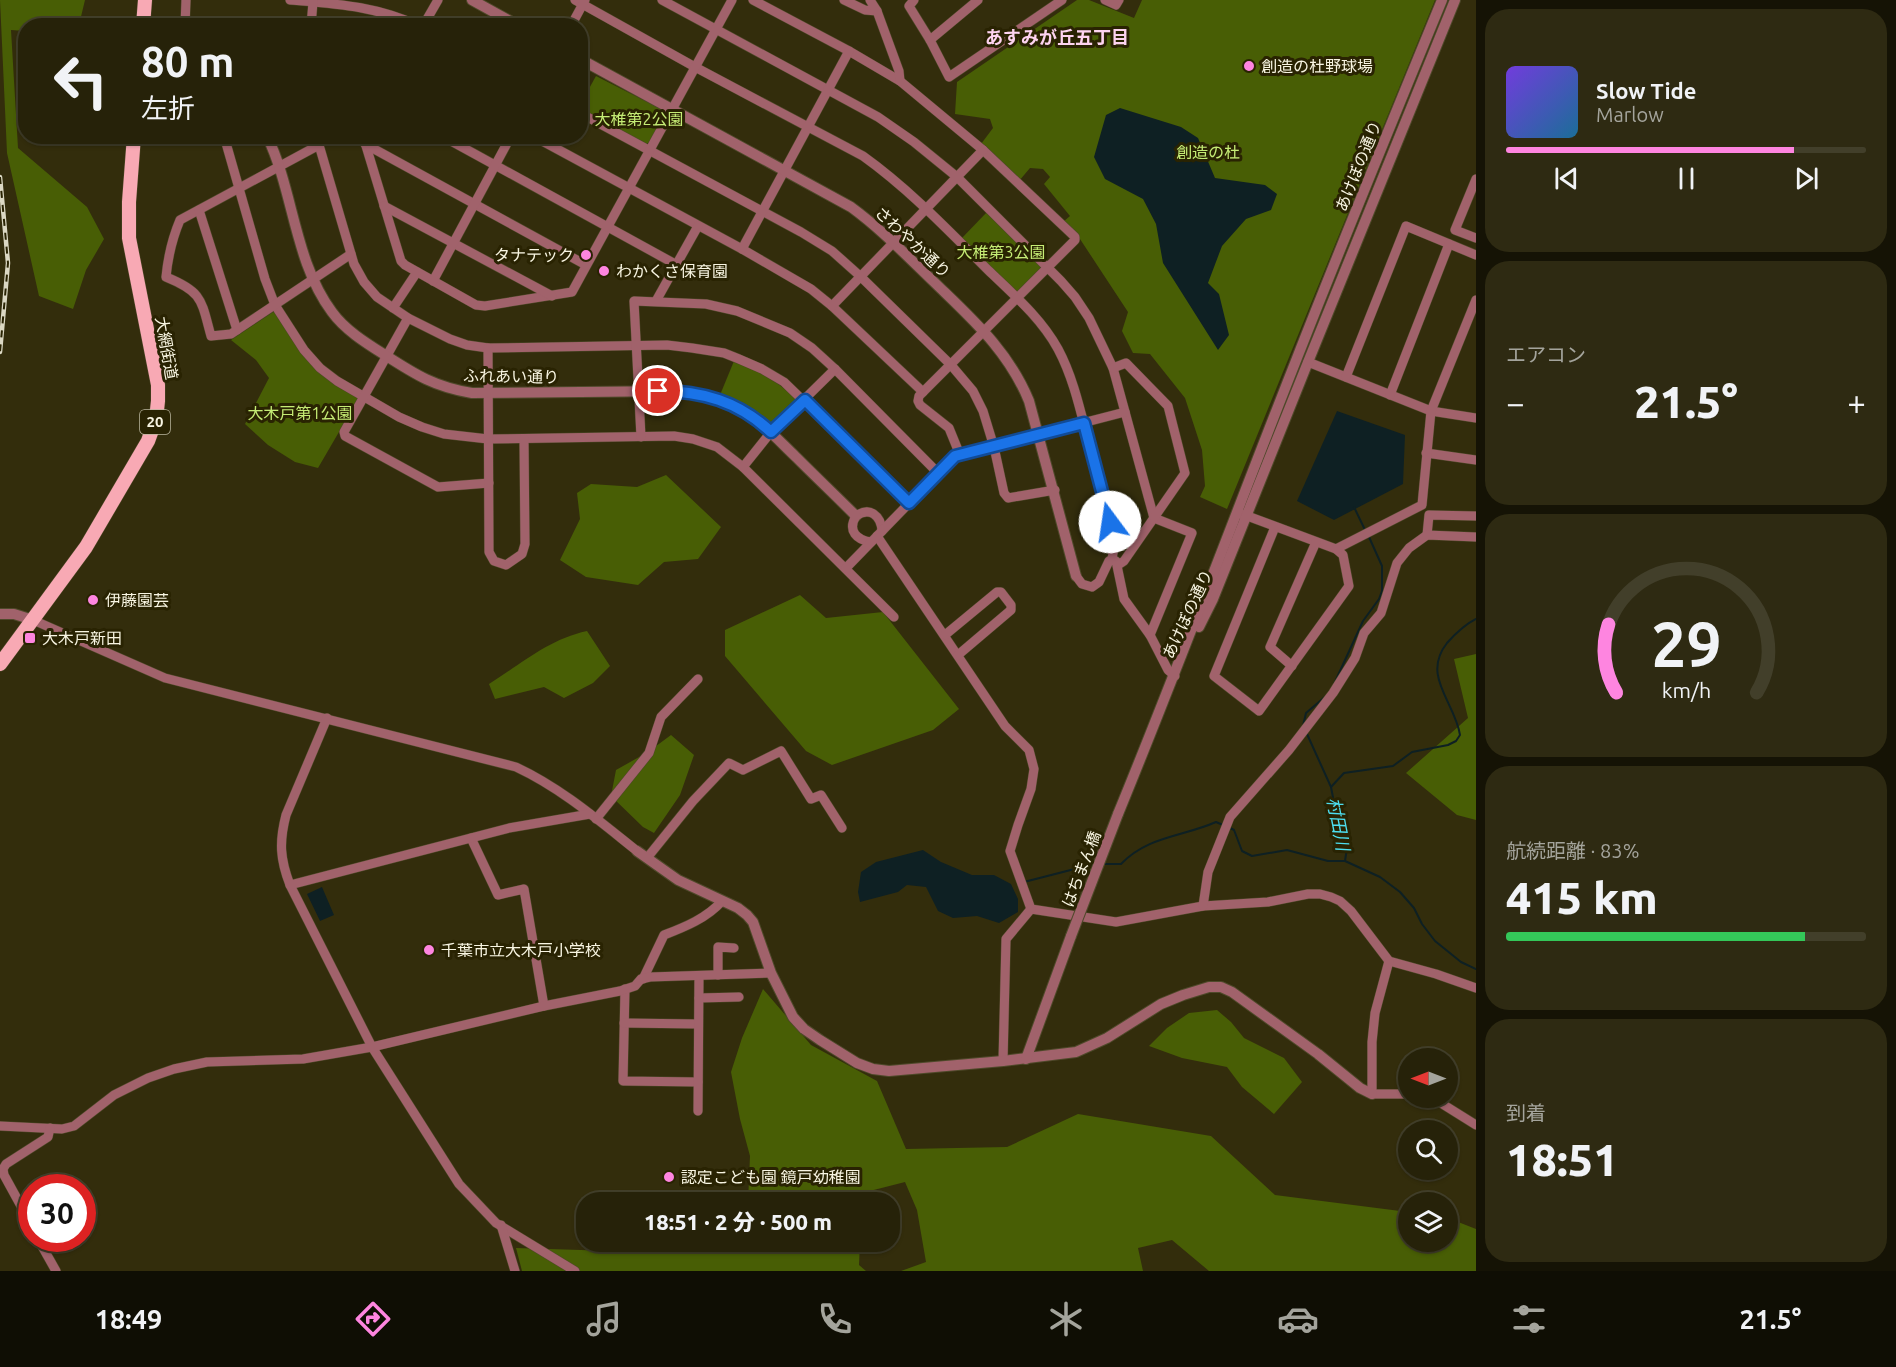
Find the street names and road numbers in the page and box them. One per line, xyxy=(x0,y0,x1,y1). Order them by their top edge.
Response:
street label: あけぼの通り xyxy=(1332,118,1384,214)
street label: さわやか通り xyxy=(872,203,954,281)
street label: 大網街道 xyxy=(153,315,181,381)
street label: ふれあい通り xyxy=(463,366,559,386)
road number: 20 xyxy=(140,410,170,434)
street label: あけぼの通り xyxy=(1159,567,1215,661)
street label: はちまん橋 xyxy=(1058,828,1104,910)

